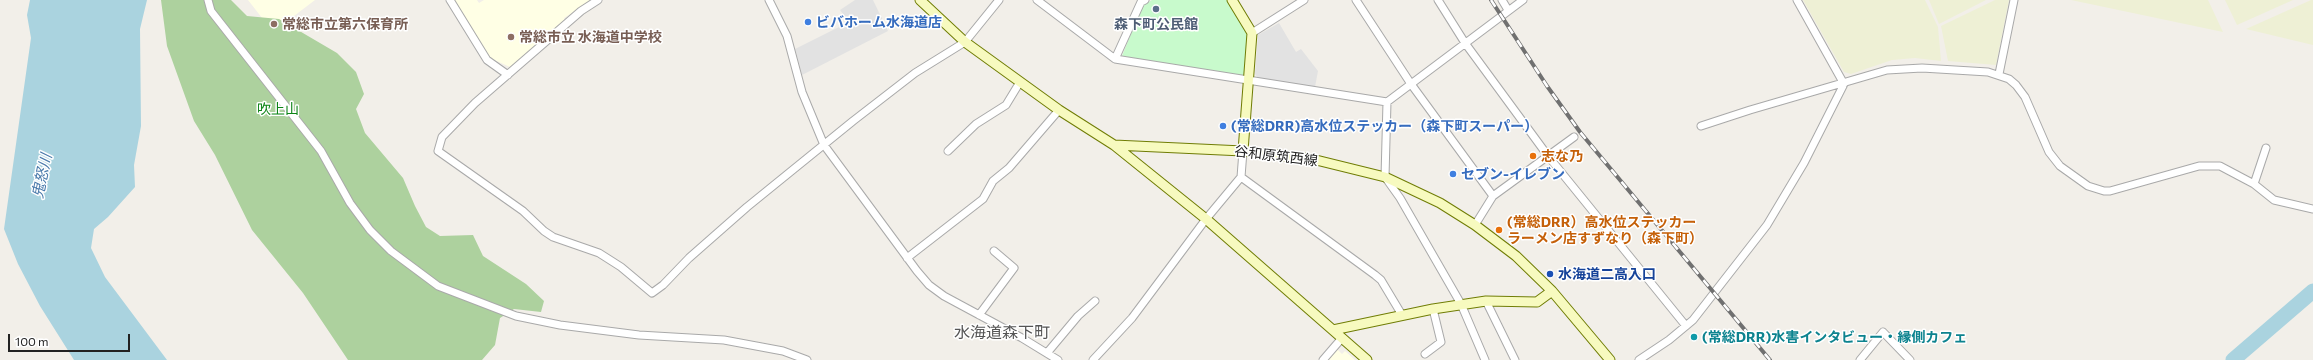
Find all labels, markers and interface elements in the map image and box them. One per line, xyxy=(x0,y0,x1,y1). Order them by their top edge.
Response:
marker: 森下町公民館 xyxy=(1151,4,1161,14)
place label: ビバホーム水海道店 xyxy=(816,14,942,30)
place label: 常総市立第六保育所 xyxy=(282,16,408,32)
place label: 森下町公民館 xyxy=(1114,16,1198,32)
marker: ビバホーム水海道店 xyxy=(803,17,813,27)
marker: 常総市立第六保育所 xyxy=(269,19,279,29)
place label: 常総市立 水海道中学校 xyxy=(519,29,662,45)
marker: 常総市立 水海道中学校 xyxy=(506,32,516,42)
park label: 吹上山 xyxy=(257,101,299,117)
place label: (常総DRR)高水位ステッカー（森下町スーパー） xyxy=(1231,118,1538,134)
marker: (常総DRR)高水位ステッカー（森下町スーパー） xyxy=(1218,121,1228,131)
street label: 谷和原筑西線 xyxy=(1233,143,1319,169)
place label: 志な乃 xyxy=(1541,148,1583,164)
marker: 志な乃 xyxy=(1528,151,1538,161)
water label: 鬼怒川 xyxy=(29,152,55,200)
place label: セブン-イレブン xyxy=(1461,166,1565,182)
marker: セブン-イレブン xyxy=(1448,169,1458,179)
place label: (常総DRR）高水位ステッカー ラーメン店すずなり（森下町） xyxy=(1507,214,1703,246)
marker: (常総DRR）高水位ステッカー ラーメン店すずなり（森下町） xyxy=(1494,225,1504,235)
place label: 水海道二高入口 xyxy=(1558,266,1656,282)
marker: 水海道二高入口 xyxy=(1545,269,1555,279)
district label: 水海道森下町 xyxy=(954,323,1050,343)
scale bar xyxy=(10,326,132,352)
place label: (常総DRR)水害インタビュー・縁側カフェ xyxy=(1702,329,1967,345)
marker: (常総DRR)水害インタビュー・縁側カフェ xyxy=(1689,332,1699,342)
text: 100 m xyxy=(15,334,49,348)

